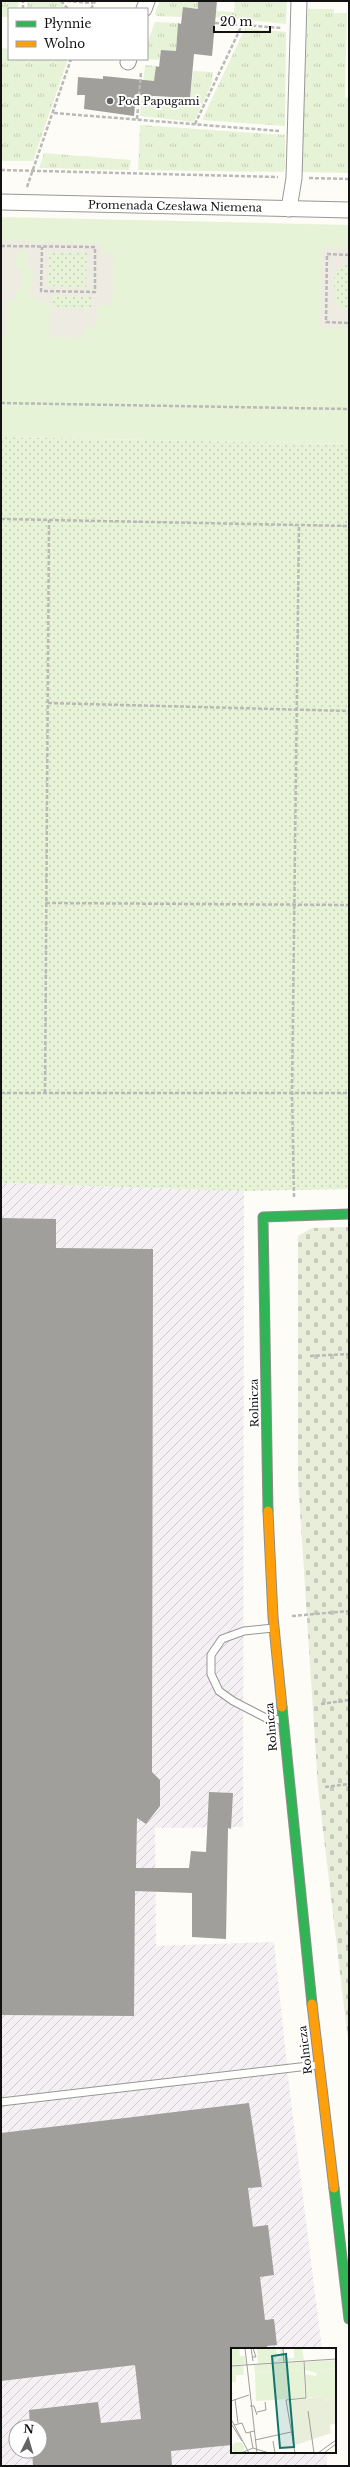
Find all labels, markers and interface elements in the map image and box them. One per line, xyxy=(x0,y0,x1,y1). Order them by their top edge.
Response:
legend xyxy=(8,8,148,60)
scale bar xyxy=(214,8,270,34)
text: 20 m xyxy=(220,14,252,29)
text: Płynnie xyxy=(44,16,91,31)
text: Wolno xyxy=(43,36,85,51)
place label: Pod Papugami xyxy=(118,94,200,108)
marker: Pod Papugami xyxy=(105,96,115,106)
street label: Promenada Czesława Niemena xyxy=(88,197,263,215)
street label: Rolnicza xyxy=(247,1378,261,1428)
street label: Rolnicza xyxy=(262,1701,280,1752)
street label: Rolnicza xyxy=(295,2024,315,2075)
inset map xyxy=(231,2348,336,2453)
north arrow xyxy=(8,2419,48,2459)
text: N xyxy=(23,2422,35,2437)

